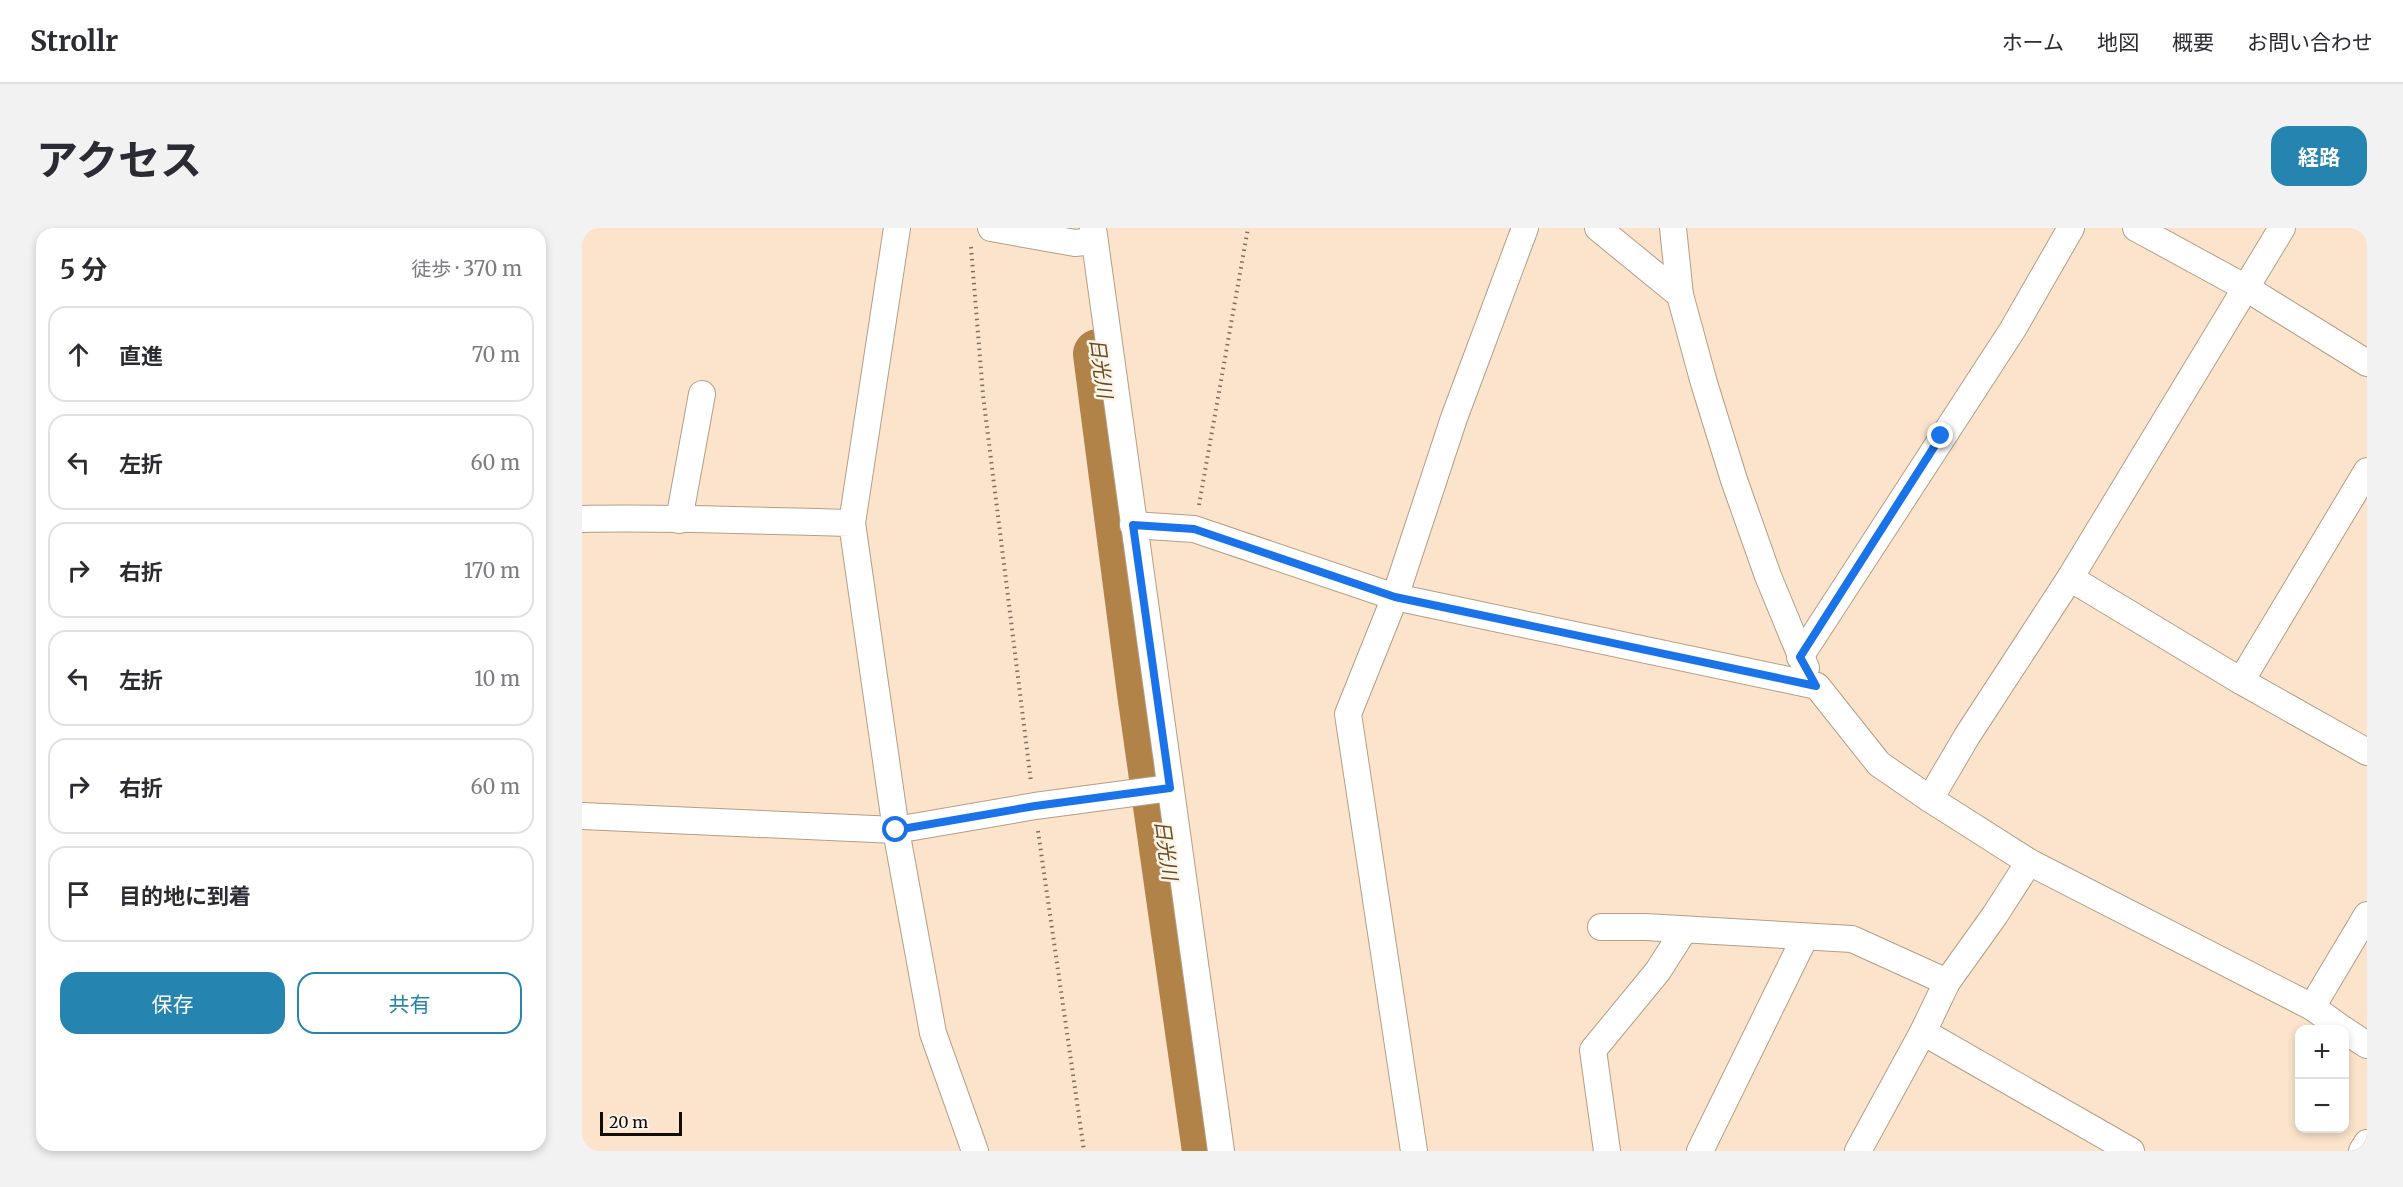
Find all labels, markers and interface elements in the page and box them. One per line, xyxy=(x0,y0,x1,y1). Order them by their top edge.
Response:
text: Strollr xyxy=(30,23,118,59)
text: ホーム xyxy=(2002,29,2064,56)
text: 地図 xyxy=(2097,29,2139,56)
text: 概要 xyxy=(2172,29,2214,56)
text: お問い合わせ xyxy=(2247,29,2373,56)
button: 経路 xyxy=(2271,126,2367,186)
text: アクセス xyxy=(36,134,202,186)
text: 5 分 xyxy=(60,253,107,286)
text: 徒歩 · 370 m xyxy=(411,256,522,281)
water label: 日光川 xyxy=(1085,336,1118,401)
icon: ahead xyxy=(62,338,95,371)
text: 直進 xyxy=(119,342,163,370)
text: 70 m xyxy=(472,342,520,367)
route end xyxy=(1927,422,1953,448)
icon: left xyxy=(62,446,95,479)
text: 左折 xyxy=(119,450,163,478)
text: 60 m xyxy=(470,450,520,475)
icon: right xyxy=(62,554,95,587)
text: 右折 xyxy=(119,558,163,586)
text: 170 m xyxy=(464,558,520,583)
icon: left xyxy=(62,662,95,695)
text: 左折 xyxy=(119,666,163,694)
text: 10 m xyxy=(474,666,520,691)
icon: right xyxy=(62,770,95,803)
text: 右折 xyxy=(119,774,163,802)
text: 60 m xyxy=(470,774,520,799)
route start xyxy=(882,816,908,842)
water label: 日光川 xyxy=(1150,818,1183,883)
icon: arrive xyxy=(62,878,95,911)
text: 目的地に到着 xyxy=(119,882,251,910)
button: 保存 xyxy=(60,972,285,1034)
button: 共有 xyxy=(297,972,522,1034)
map controls xyxy=(2295,1025,2349,1133)
button: + xyxy=(2295,1025,2349,1079)
button: − xyxy=(2295,1079,2349,1133)
scale bar xyxy=(600,1109,682,1136)
text: 20 m xyxy=(609,1112,648,1132)

